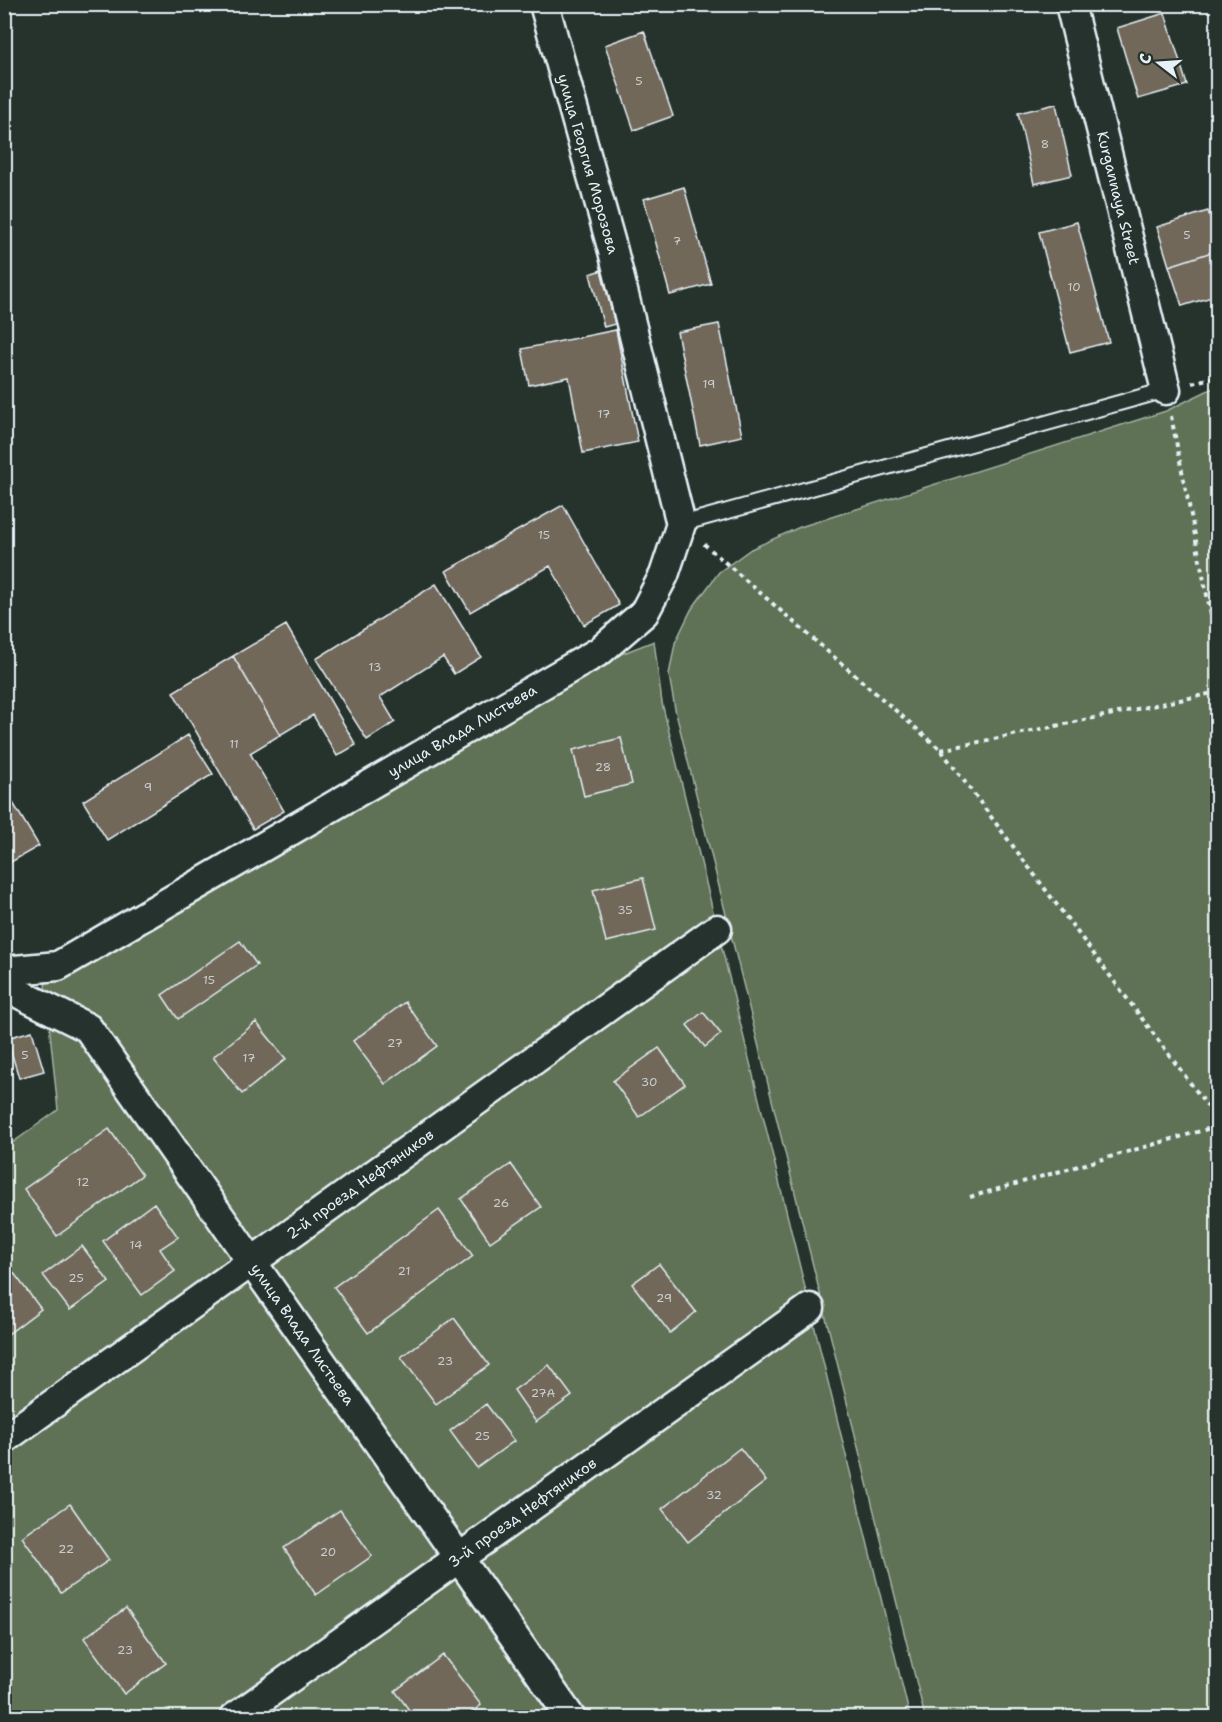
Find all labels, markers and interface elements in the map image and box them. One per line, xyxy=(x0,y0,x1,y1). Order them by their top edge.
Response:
north arrow xyxy=(1129,33,1189,93)
text: С xyxy=(1134,51,1157,67)
street label: улица Георгия Морозова xyxy=(553,72,623,257)
house number: 5 xyxy=(635,73,643,89)
street label: Kurgannaya Street xyxy=(1092,129,1145,267)
house number: 8 xyxy=(1041,136,1049,152)
house number: 5 xyxy=(1183,227,1191,243)
house number: 7 xyxy=(673,233,681,249)
house number: 10 xyxy=(1067,279,1081,295)
house number: 19 xyxy=(703,376,715,392)
house number: 17 xyxy=(598,406,610,422)
house number: 15 xyxy=(538,527,550,543)
house number: 13 xyxy=(369,659,381,675)
street label: улица Влада Листьева xyxy=(385,680,541,782)
house number: 11 xyxy=(229,736,239,752)
house number: 28 xyxy=(595,759,611,775)
house number: 9 xyxy=(144,779,152,795)
house number: 35 xyxy=(617,902,633,918)
house number: 15 xyxy=(203,972,215,988)
house number: 27 xyxy=(387,1035,403,1051)
house number: 5 xyxy=(21,1047,29,1063)
house number: 17 xyxy=(243,1050,255,1066)
house number: 30 xyxy=(641,1074,657,1090)
street label: 2-й проезд Нефтяников xyxy=(283,1125,438,1244)
house number: 12 xyxy=(77,1174,89,1190)
house number: 26 xyxy=(493,1195,509,1211)
house number: 14 xyxy=(130,1237,142,1253)
street label: улица Влада Листьева xyxy=(246,1260,359,1410)
house number: 21 xyxy=(398,1263,410,1279)
house number: 25 xyxy=(68,1270,84,1286)
house number: 29 xyxy=(656,1290,672,1306)
house number: 23 xyxy=(437,1353,453,1369)
house number: 27А xyxy=(531,1385,556,1401)
house number: 25 xyxy=(474,1428,490,1444)
street label: 3-й проезд Нефтяников xyxy=(444,1453,601,1572)
house number: 32 xyxy=(706,1487,722,1503)
house number: 22 xyxy=(58,1541,74,1557)
house number: 20 xyxy=(320,1544,336,1560)
house number: 23 xyxy=(117,1642,133,1658)

